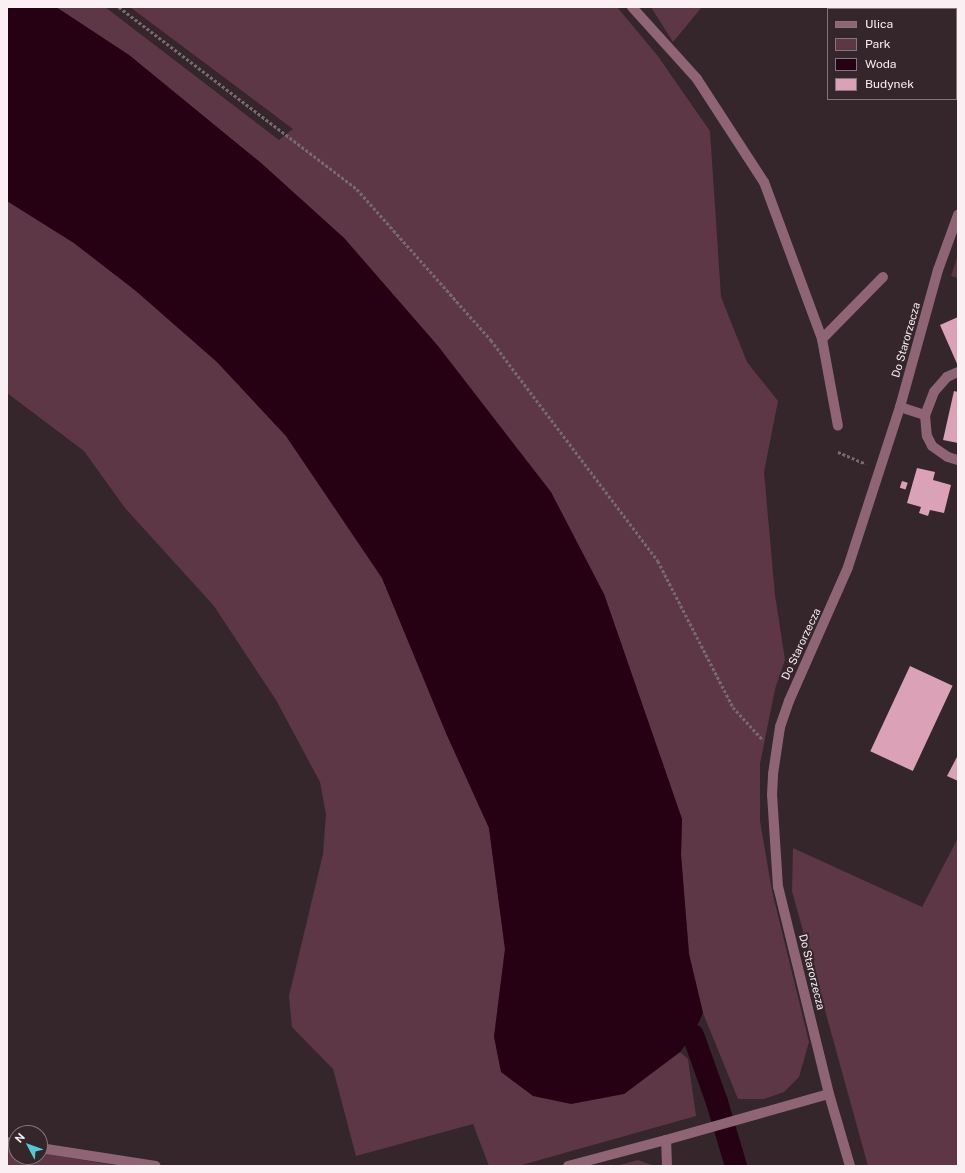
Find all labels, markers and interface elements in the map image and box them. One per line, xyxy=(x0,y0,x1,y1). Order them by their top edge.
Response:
legend xyxy=(827,8,957,100)
text: Ulica xyxy=(865,17,893,31)
text: Park xyxy=(865,37,891,51)
text: Woda xyxy=(865,57,896,71)
text: Budynek xyxy=(865,77,914,91)
street label: Do Starorzecza xyxy=(889,301,923,379)
street label: Do Starorzecza xyxy=(779,606,823,682)
street label: Do Starorzecza xyxy=(796,933,828,1011)
north arrow xyxy=(8,1125,48,1165)
text: N xyxy=(12,1131,27,1145)

